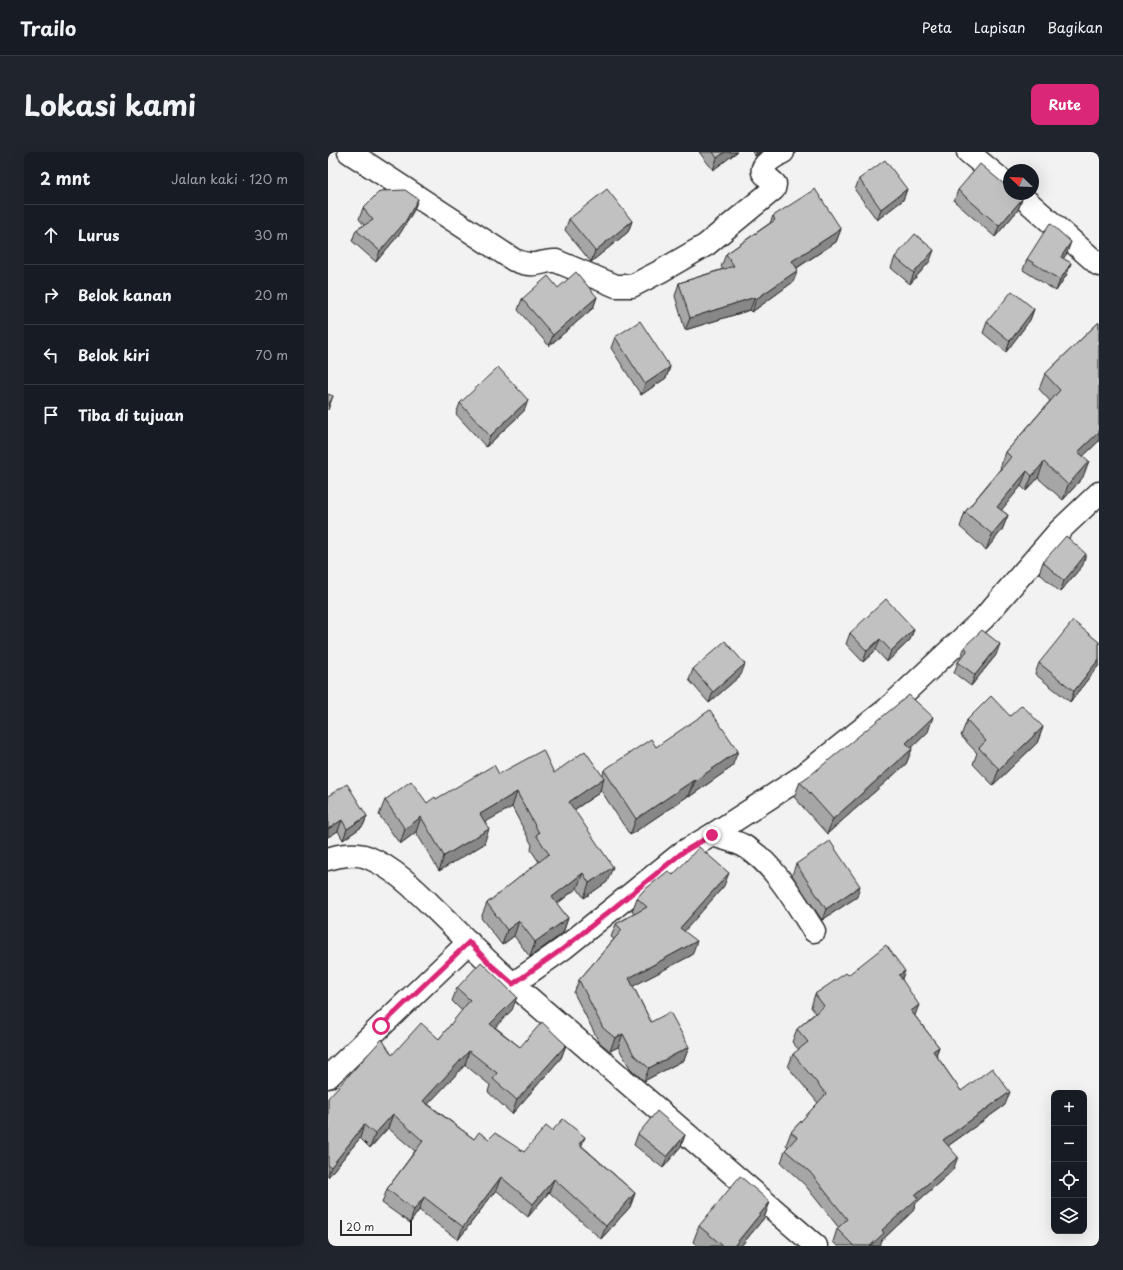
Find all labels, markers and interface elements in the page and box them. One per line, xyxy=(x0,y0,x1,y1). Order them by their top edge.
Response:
text: Trailo xyxy=(20,14,76,42)
text: Peta xyxy=(922,17,952,38)
text: Lapisan xyxy=(974,17,1025,38)
text: Bagikan xyxy=(1047,17,1103,38)
text: Lokasi kami xyxy=(24,83,196,126)
button: Rute xyxy=(1031,84,1099,125)
north arrow xyxy=(1003,164,1039,200)
text: 2 mnt xyxy=(40,165,91,191)
text: Jalan kaki · 120 m xyxy=(171,169,288,188)
text: Lurus xyxy=(78,223,119,246)
icon: ahead xyxy=(40,224,62,246)
text: 30 m xyxy=(254,225,288,244)
text: Belok kanan xyxy=(78,283,172,306)
icon: right xyxy=(40,284,62,306)
text: 20 m xyxy=(254,285,288,304)
text: Belok kiri xyxy=(78,343,149,366)
icon: left xyxy=(40,344,62,366)
text: 70 m xyxy=(255,345,288,364)
text: Tiba di tujuan xyxy=(78,403,184,426)
icon: arrive xyxy=(40,404,62,426)
route end xyxy=(703,826,721,844)
route start xyxy=(372,1017,390,1035)
map controls xyxy=(1051,1090,1087,1234)
button: + xyxy=(1051,1090,1087,1126)
button: − xyxy=(1051,1126,1087,1162)
button: locate xyxy=(1051,1162,1087,1198)
button: layers xyxy=(1051,1198,1087,1234)
scale bar xyxy=(340,1218,412,1237)
text: 20 m xyxy=(346,1218,374,1235)

